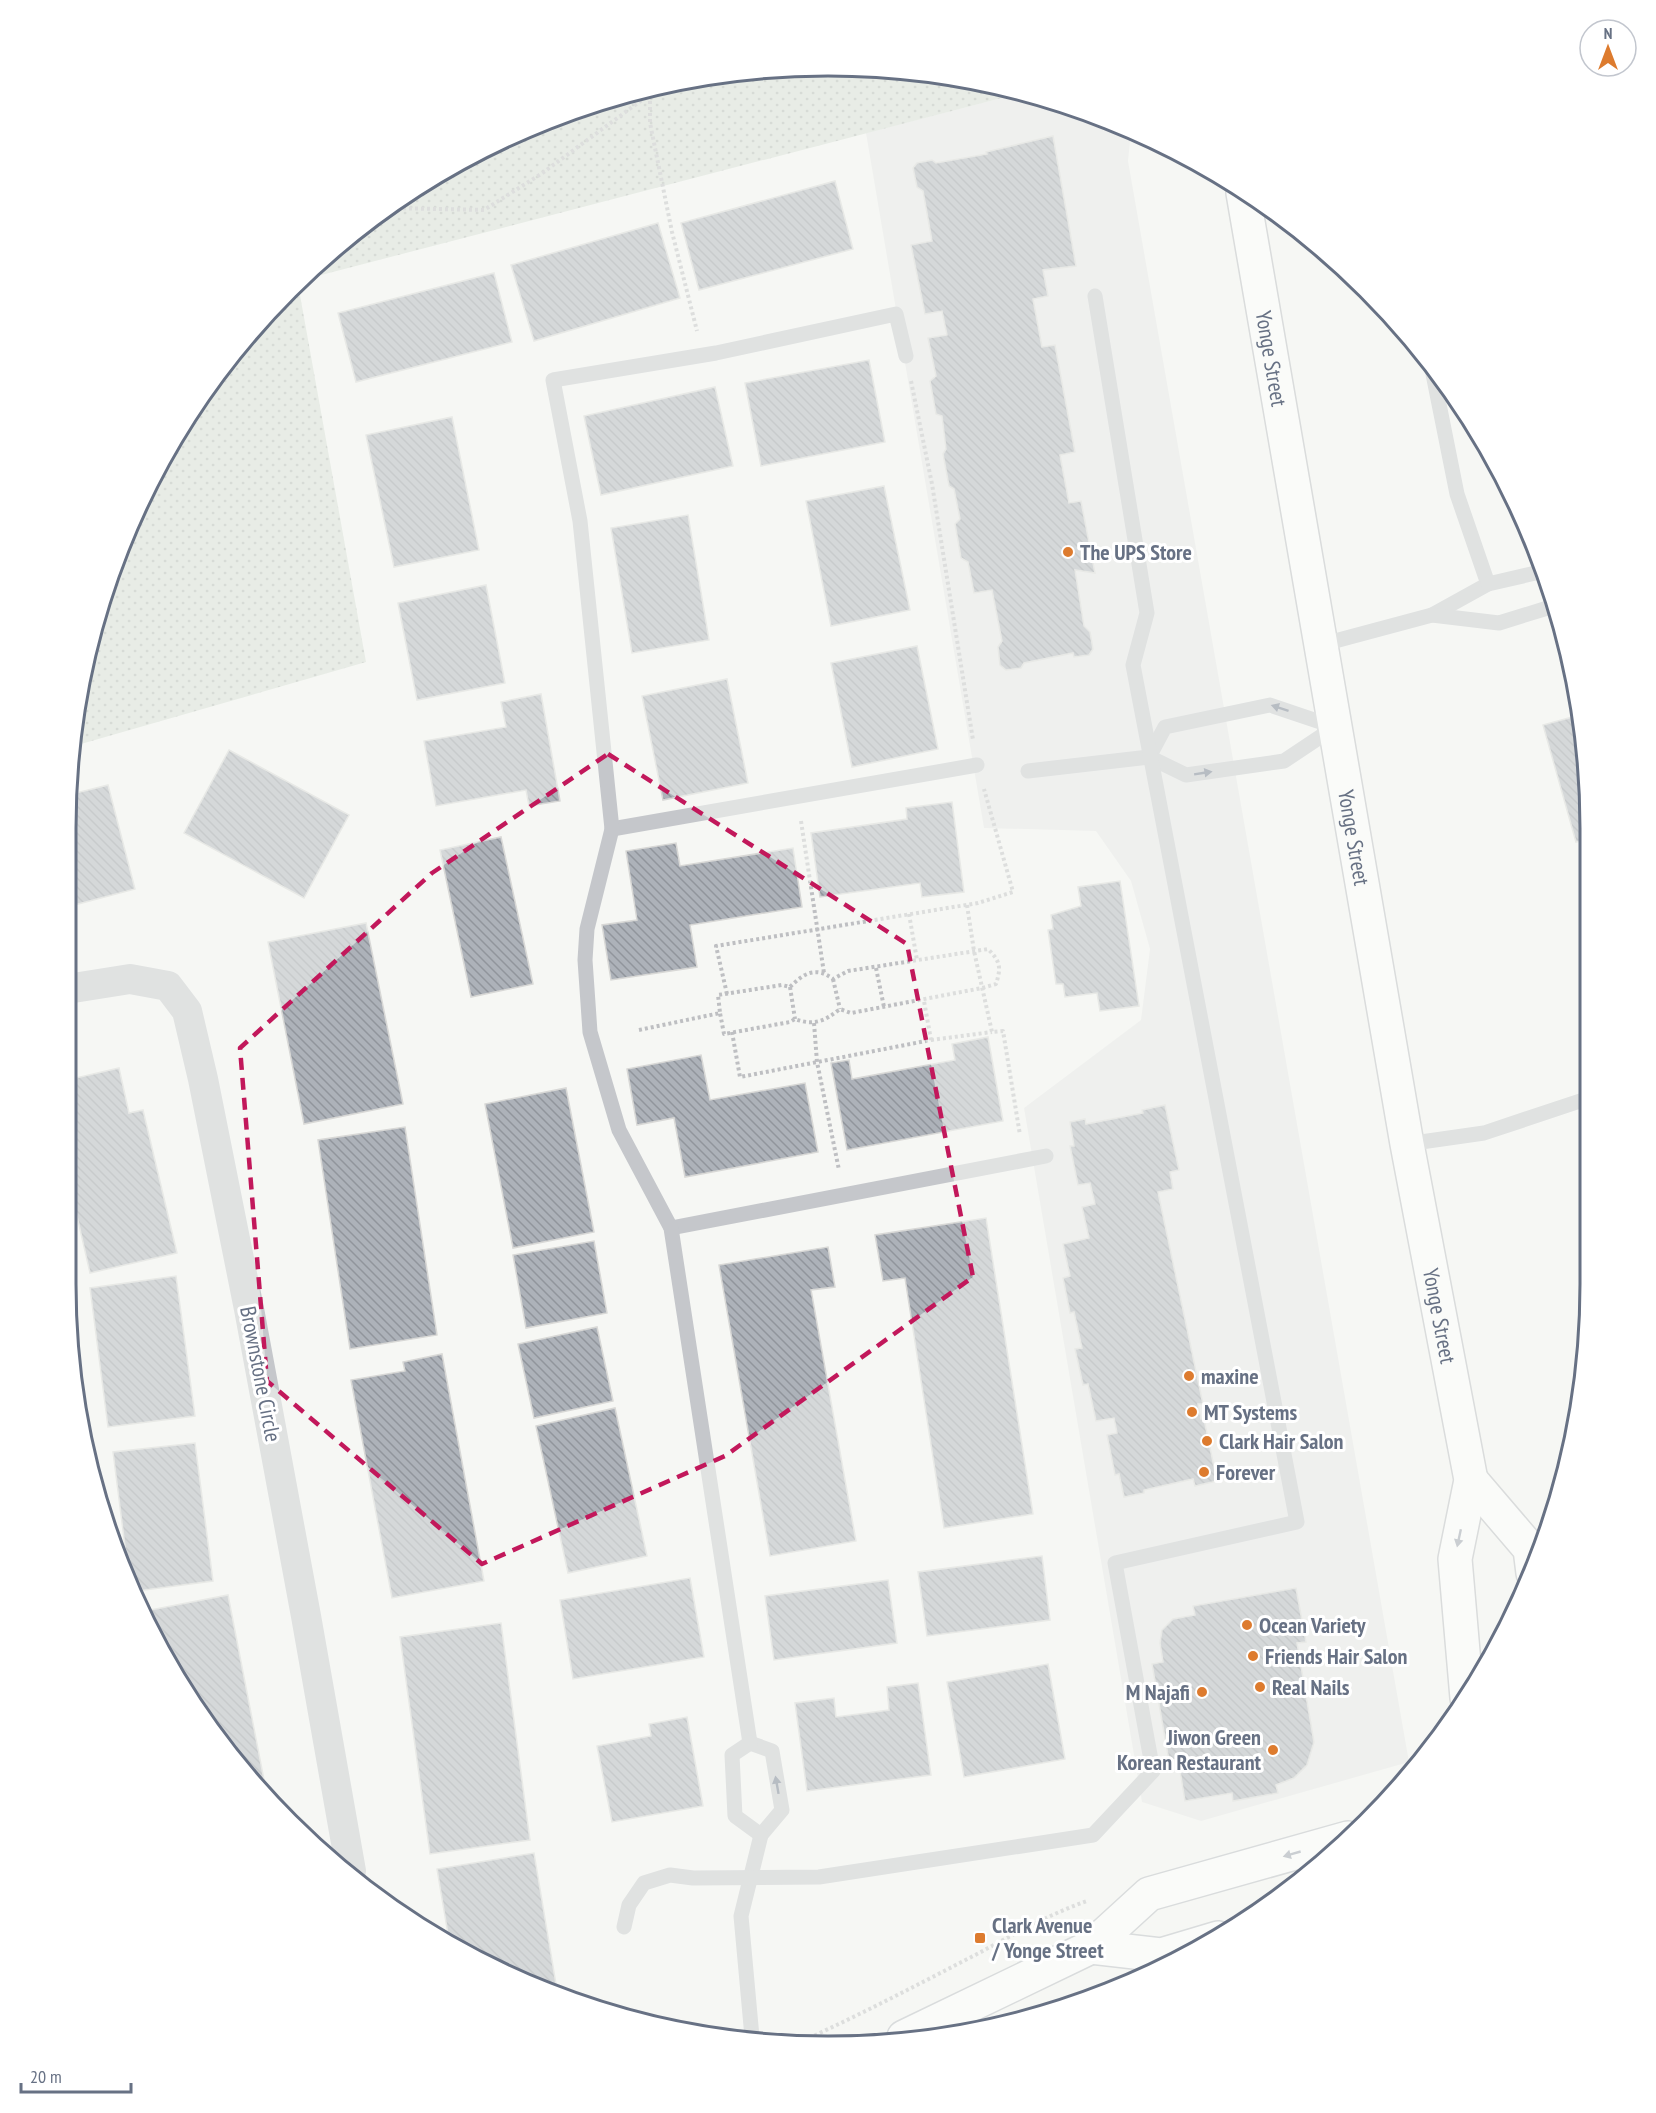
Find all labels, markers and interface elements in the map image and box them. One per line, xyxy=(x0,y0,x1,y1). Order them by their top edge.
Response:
north arrow xyxy=(1578,18,1638,78)
text: N xyxy=(1604,23,1612,43)
street label: Yonge Street xyxy=(1250,309,1294,408)
place label: The UPS Store xyxy=(1080,538,1192,566)
marker: The UPS Store xyxy=(1061,545,1075,559)
one-way arrow xyxy=(1271,703,1289,712)
one-way arrow xyxy=(1194,768,1213,777)
street label: Yonge Street xyxy=(1332,788,1376,887)
street label: Yonge Street xyxy=(1417,1266,1463,1366)
street label: Brownstone Circle xyxy=(234,1304,288,1444)
place label: maxine xyxy=(1201,1362,1259,1390)
marker: maxine xyxy=(1182,1369,1196,1383)
place label: MT Systems xyxy=(1204,1398,1297,1426)
marker: MT Systems xyxy=(1185,1405,1199,1419)
place label: Clark Hair Salon xyxy=(1219,1427,1344,1455)
marker: Clark Hair Salon xyxy=(1200,1434,1214,1448)
place label: Forever xyxy=(1216,1458,1276,1486)
marker: Forever xyxy=(1197,1465,1211,1479)
one-way arrow xyxy=(1454,1528,1464,1547)
place label: Ocean Variety xyxy=(1259,1611,1367,1639)
marker: Ocean Variety xyxy=(1240,1618,1254,1632)
place label: Friends Hair Salon xyxy=(1265,1642,1408,1670)
marker: Friends Hair Salon xyxy=(1246,1649,1260,1663)
place label: Real Nails xyxy=(1272,1673,1350,1701)
place label: M Najafi xyxy=(1126,1678,1190,1706)
marker: Real Nails xyxy=(1253,1680,1267,1694)
marker: M Najafi xyxy=(1195,1685,1209,1699)
place label: Jiwon Green Korean Restaurant xyxy=(1117,1723,1262,1776)
marker: Jiwon Green Korean Restaurant xyxy=(1266,1743,1280,1757)
one-way arrow xyxy=(773,1776,782,1795)
one-way arrow xyxy=(1282,1850,1300,1859)
place label: Clark Avenue / Yonge Street xyxy=(991,1911,1104,1964)
marker: Clark Avenue / Yonge Street xyxy=(973,1931,987,1945)
scale bar xyxy=(21,2056,130,2094)
text: 20 m xyxy=(30,2065,62,2088)

